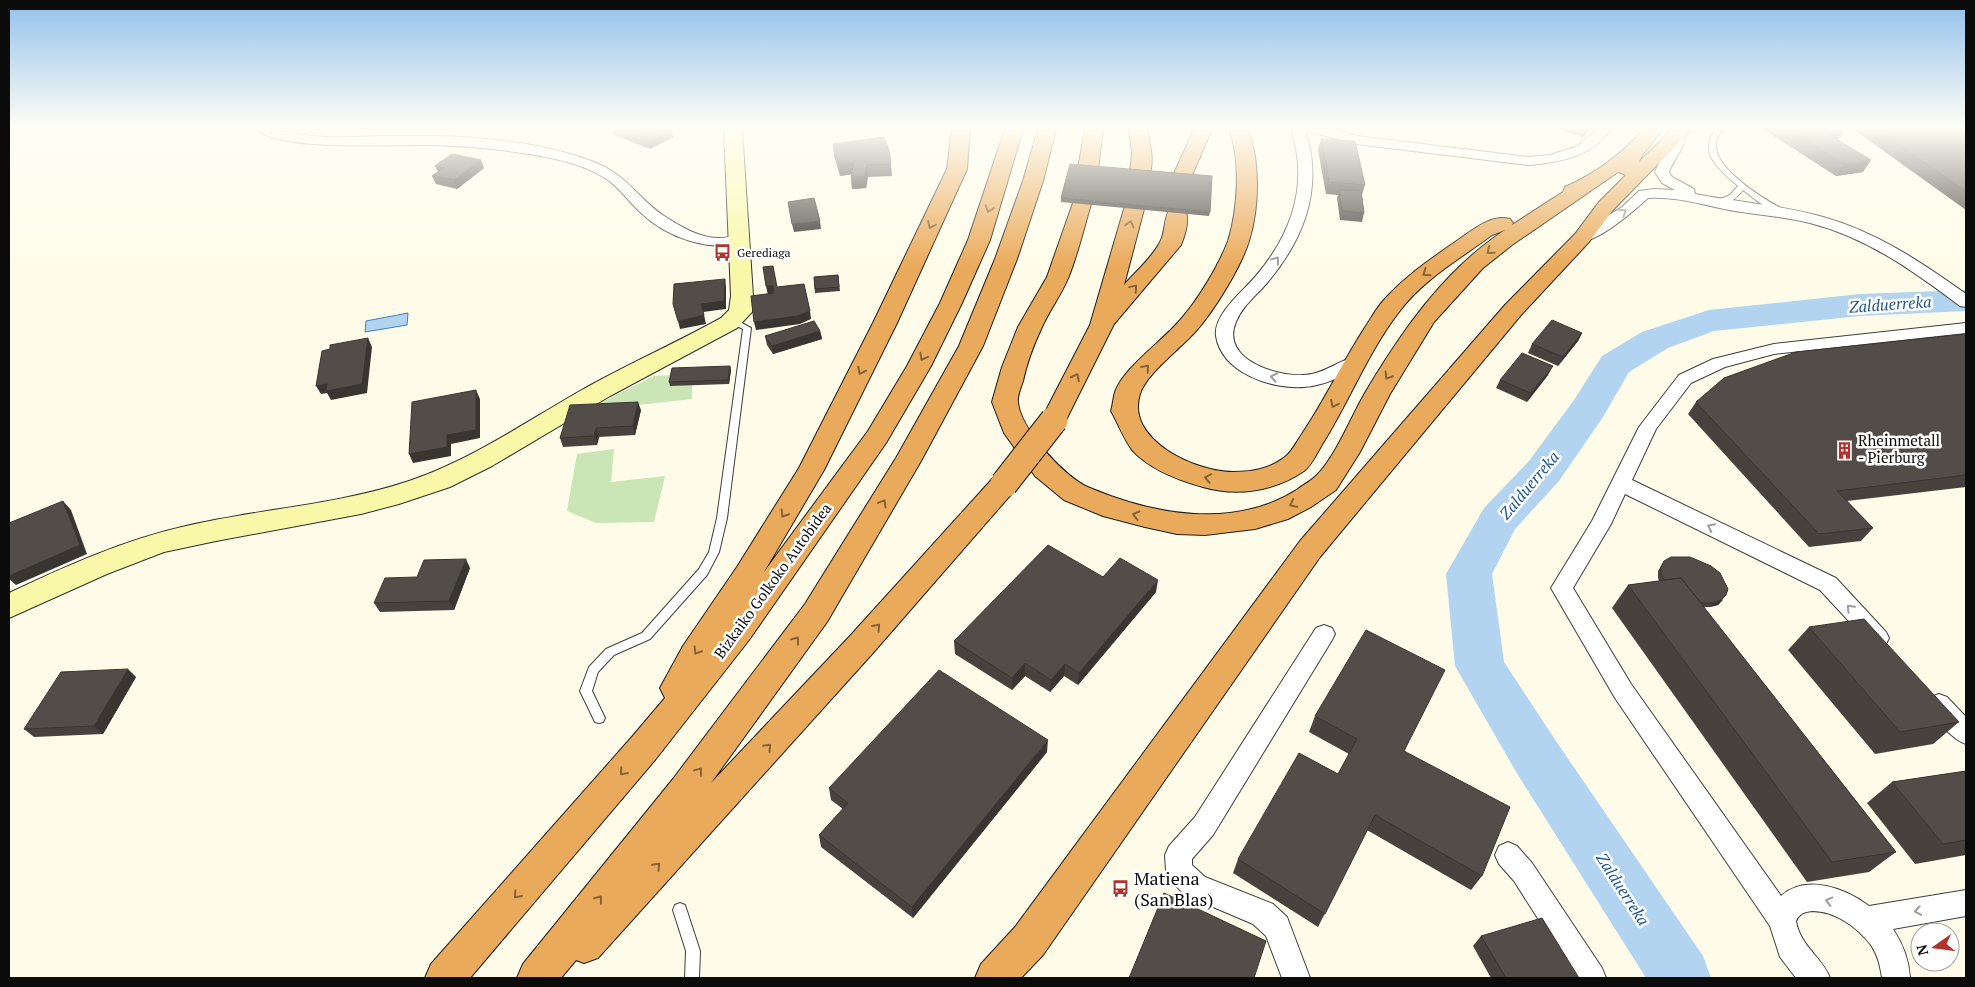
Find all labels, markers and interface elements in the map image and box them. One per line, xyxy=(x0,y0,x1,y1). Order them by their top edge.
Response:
one-way arrow xyxy=(985,205,995,213)
one-way arrow xyxy=(1617,209,1627,218)
one-way arrow xyxy=(927,220,937,229)
one-way arrow xyxy=(1124,221,1134,229)
bus stop icon: Gerediaga xyxy=(713,243,733,263)
place label: Gerediaga xyxy=(737,245,791,260)
one-way arrow xyxy=(1487,245,1496,253)
one-way arrow xyxy=(1270,256,1279,266)
one-way arrow xyxy=(1422,267,1432,276)
one-way arrow xyxy=(1128,285,1136,294)
water label: Zalduerreka xyxy=(1848,290,1932,318)
one-way arrow xyxy=(919,352,929,361)
one-way arrow xyxy=(1140,365,1149,374)
one-way arrow xyxy=(857,366,867,375)
one-way arrow xyxy=(1385,371,1395,380)
one-way arrow xyxy=(1270,372,1279,383)
one-way arrow xyxy=(1070,373,1080,382)
one-way arrow xyxy=(1330,399,1340,408)
place label: Rheinmetall - Pierburg xyxy=(1858,430,1940,467)
building icon: Rheinmetall - Pierburg xyxy=(1834,440,1854,460)
water label: Zalduerreka xyxy=(1494,446,1564,524)
one-way arrow xyxy=(1204,473,1212,484)
street label: Bizkaiko Golkoko Autobidea xyxy=(709,498,836,662)
one-way arrow xyxy=(1290,498,1299,508)
one-way arrow xyxy=(877,499,887,508)
one-way arrow xyxy=(781,509,791,518)
one-way arrow xyxy=(1131,510,1140,521)
one-way arrow xyxy=(1707,523,1716,533)
one-way arrow xyxy=(1847,604,1856,613)
one-way arrow xyxy=(872,623,881,632)
one-way arrow xyxy=(790,636,799,646)
one-way arrow xyxy=(694,646,703,655)
one-way arrow xyxy=(762,743,771,752)
one-way arrow xyxy=(620,766,629,775)
one-way arrow xyxy=(693,767,702,777)
water label: Zalduerreka xyxy=(1591,848,1655,930)
one-way arrow xyxy=(651,862,660,871)
place label: Matiena (San Blas) xyxy=(1134,866,1214,911)
bus stop icon: Matiena (San Blas) xyxy=(1110,879,1130,899)
one-way arrow xyxy=(514,889,523,898)
one-way arrow xyxy=(594,896,602,905)
one-way arrow xyxy=(1825,897,1833,907)
one-way arrow xyxy=(1914,906,1923,916)
north arrow xyxy=(1910,922,1960,972)
text: N xyxy=(1911,942,1932,958)

